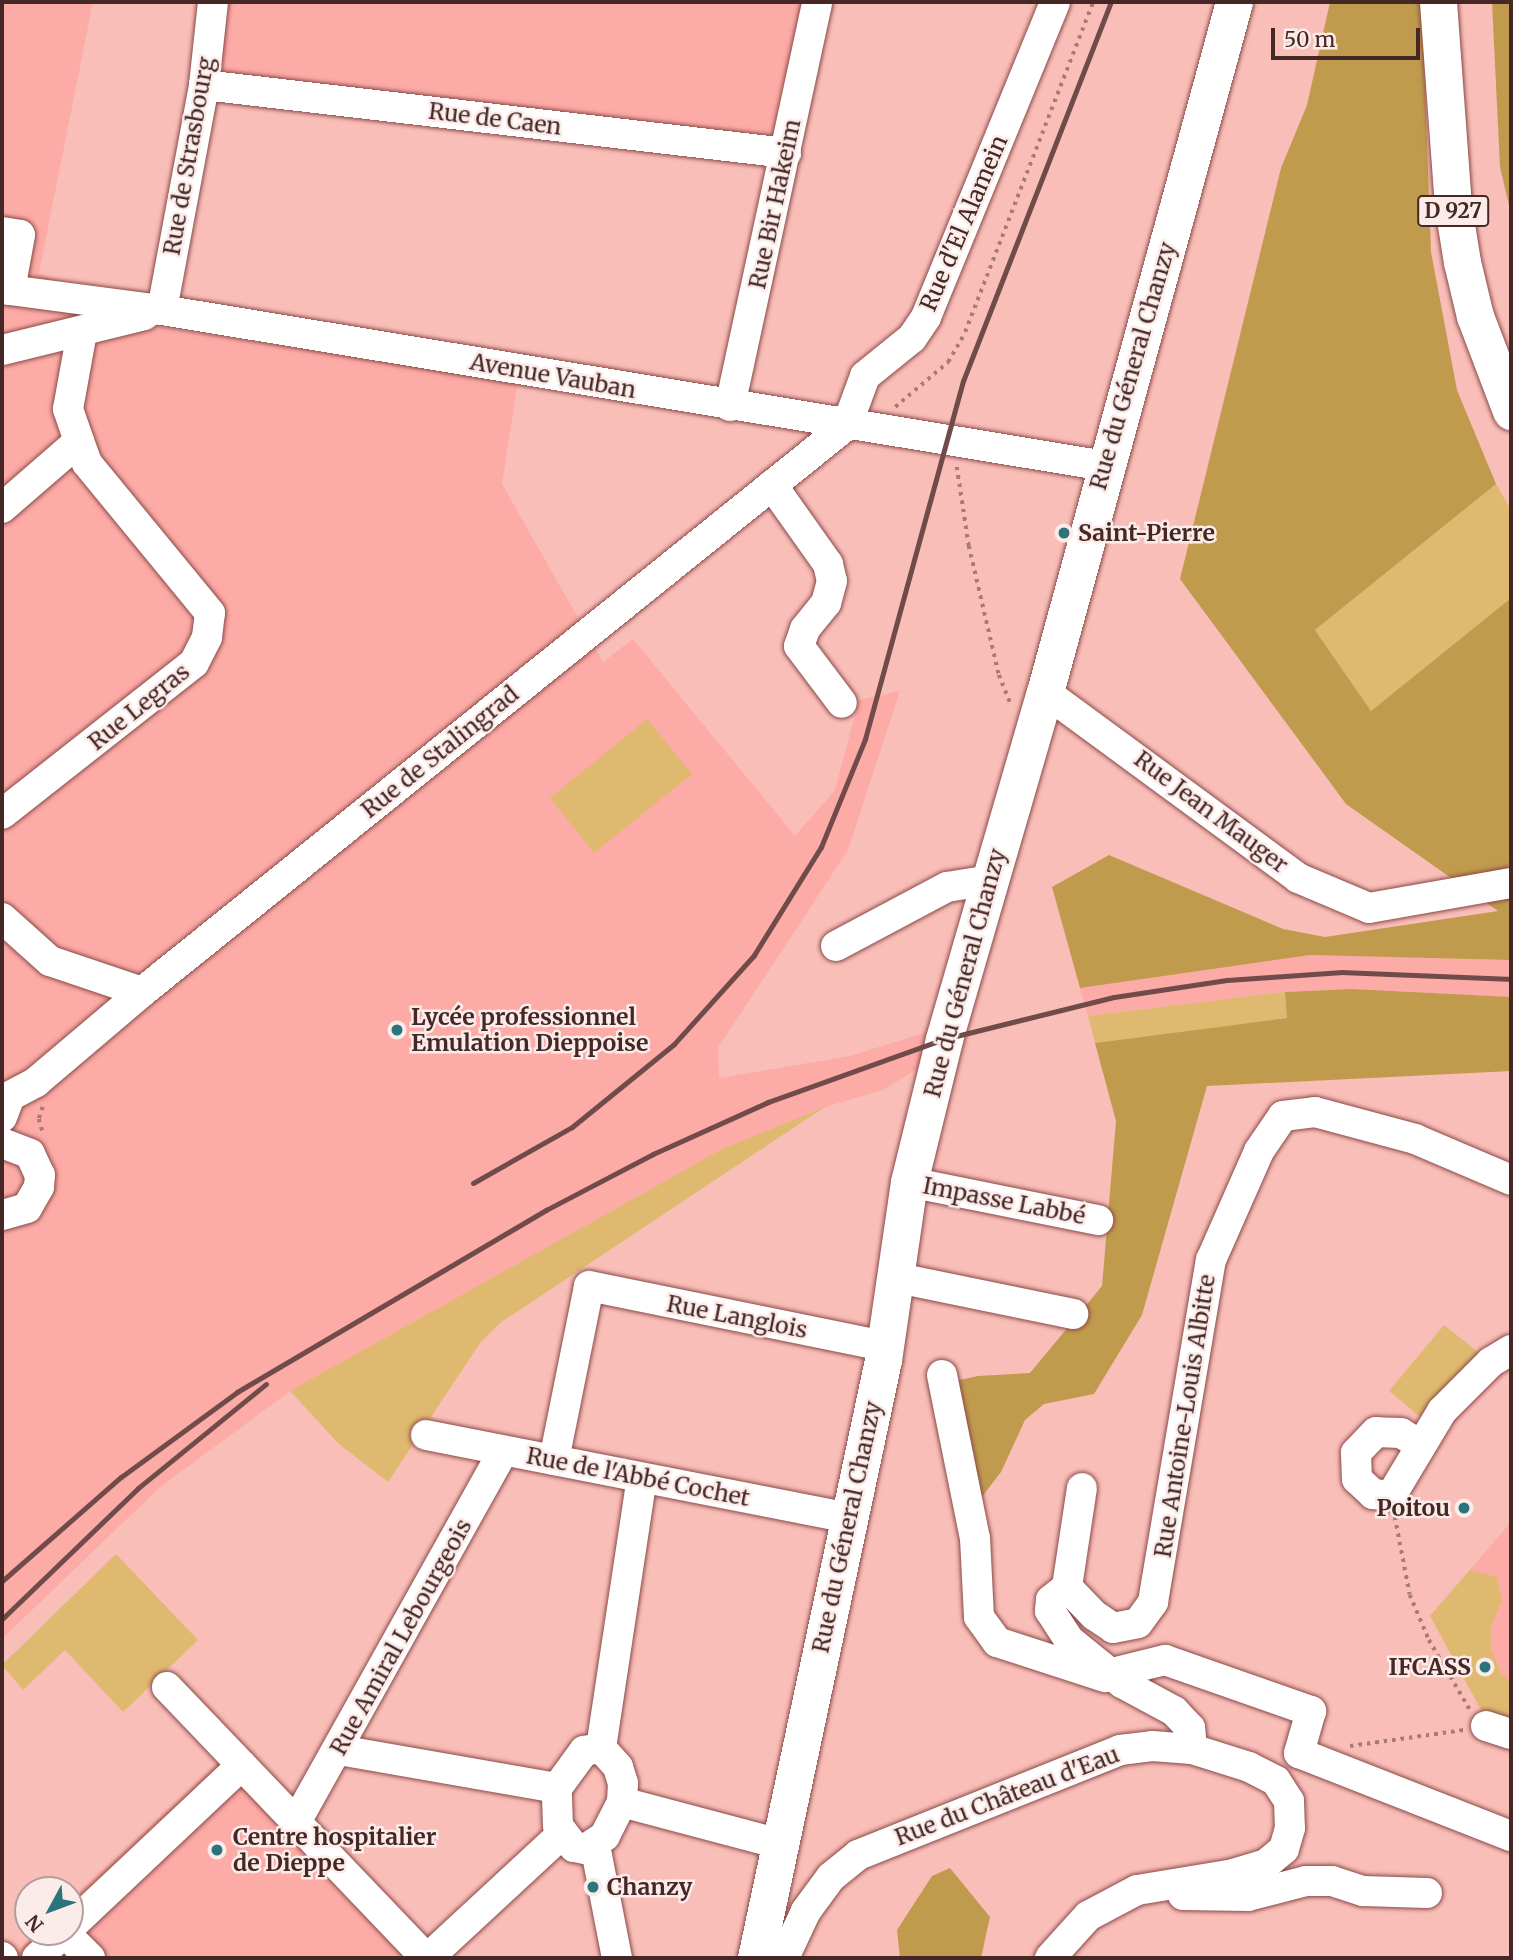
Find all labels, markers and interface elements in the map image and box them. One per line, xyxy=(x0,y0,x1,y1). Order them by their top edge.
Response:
scale bar xyxy=(1275,14,1424,58)
text: 50 m xyxy=(1284,26,1335,53)
street label: Rue de Strasbourg xyxy=(158,55,220,257)
street label: Rue de Caen xyxy=(427,97,563,141)
street label: Rue Bir Hakeim xyxy=(744,117,806,291)
street label: Rue d'El Alamein xyxy=(915,131,1013,315)
road number: D 927 xyxy=(1416,194,1490,228)
street label: Rue du Géneral Chanzy xyxy=(1084,239,1182,493)
street label: Avenue Vauban xyxy=(468,348,638,404)
place label: Saint-Pierre xyxy=(1078,519,1215,547)
marker: Saint-Pierre xyxy=(1056,525,1072,541)
street label: Rue Legras xyxy=(83,658,195,756)
street label: Rue de Stalingrad xyxy=(356,680,524,824)
street label: Rue Jean Mauger xyxy=(1129,745,1293,879)
street label: Rue du Géneral Chanzy xyxy=(918,846,1012,1100)
place label: Lycée professionnel Emulation Dieppoise xyxy=(411,1003,648,1057)
marker: Lycée professionnel Emulation Dieppoise xyxy=(389,1022,405,1038)
street label: Impasse Labbé xyxy=(920,1172,1088,1230)
street label: Rue Antoine-Louis Albitte xyxy=(1149,1272,1221,1560)
street label: Rue Langlois xyxy=(664,1290,810,1344)
street label: Rue du Géneral Chanzy xyxy=(807,1399,887,1655)
street label: Rue de l'Abbé Cochet xyxy=(524,1442,752,1512)
place label: Poitou xyxy=(1377,1494,1450,1522)
marker: Poitou xyxy=(1456,1500,1472,1516)
street label: Rue Amiral Lebourgeois xyxy=(325,1514,477,1760)
place label: IFCASS xyxy=(1388,1653,1471,1681)
marker: IFCASS xyxy=(1477,1659,1493,1675)
street label: Rue du Château d'Eau xyxy=(891,1740,1123,1852)
place label: Centre hospitalier de Dieppe xyxy=(233,1823,436,1877)
marker: Centre hospitalier de Dieppe xyxy=(207,1840,227,1860)
place label: Chanzy xyxy=(607,1873,692,1901)
north arrow xyxy=(14,1876,84,1946)
marker: Chanzy xyxy=(585,1879,601,1895)
text: N xyxy=(21,1910,49,1937)

